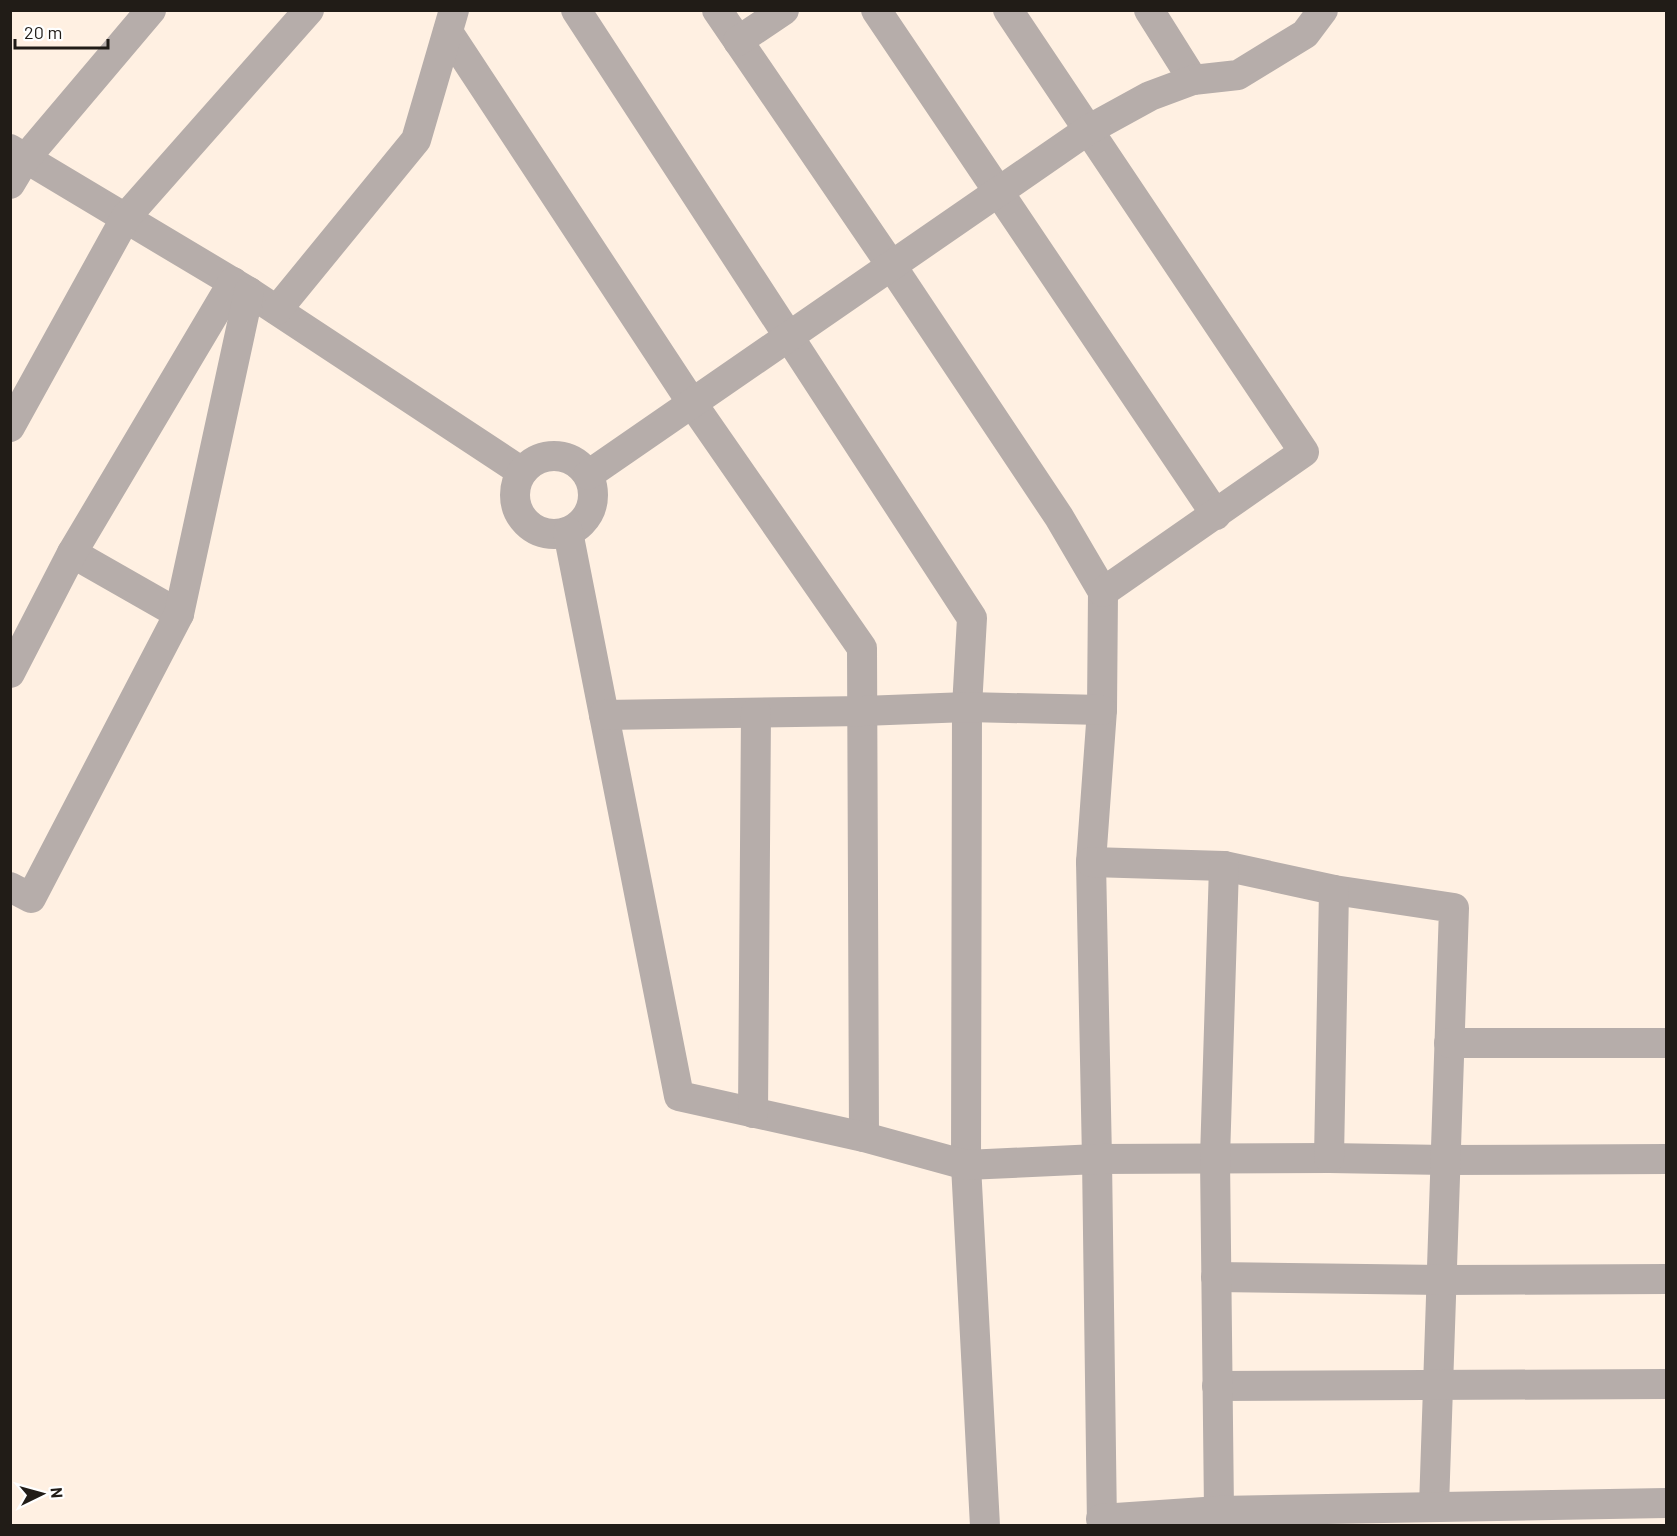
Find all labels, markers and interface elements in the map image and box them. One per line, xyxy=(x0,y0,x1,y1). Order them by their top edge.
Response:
scale bar xyxy=(15,12,108,50)
text: 20 m xyxy=(24,21,62,43)
north arrow xyxy=(12,1464,72,1524)
text: N xyxy=(48,1487,67,1499)

